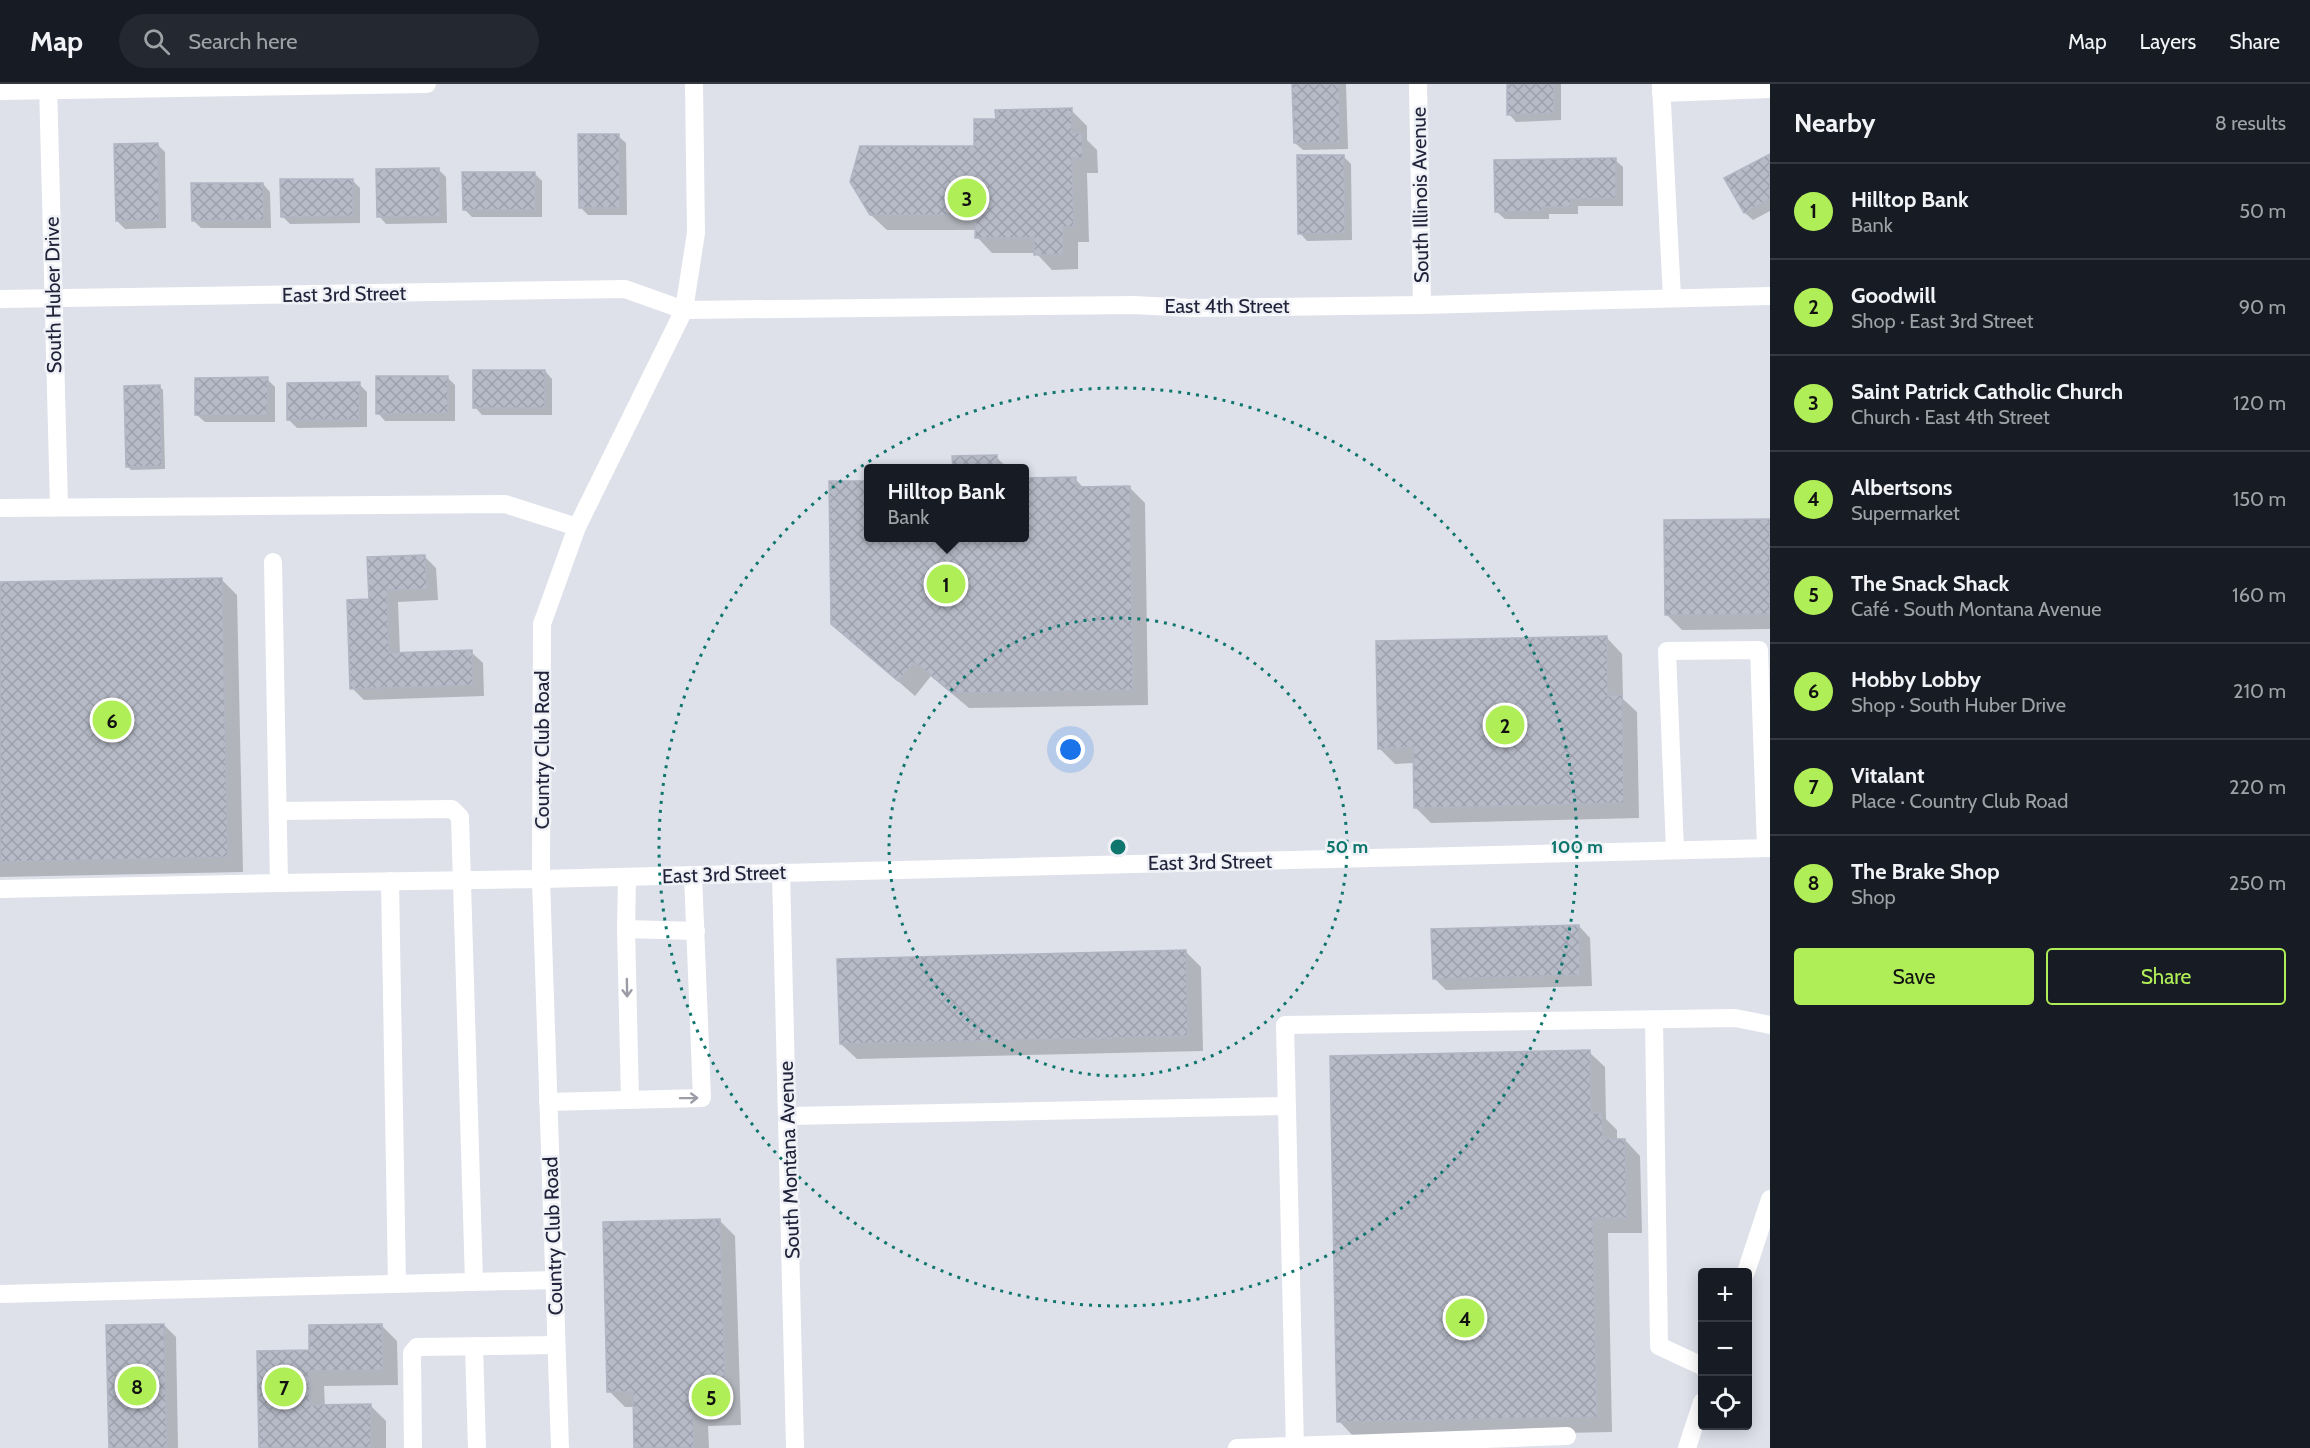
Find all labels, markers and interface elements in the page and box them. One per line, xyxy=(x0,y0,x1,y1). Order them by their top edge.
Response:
search box xyxy=(119,14,539,68)
text: Map xyxy=(30,24,83,58)
icon: search xyxy=(140,25,173,58)
text: Search here xyxy=(188,28,297,55)
text: Map xyxy=(2068,29,2107,54)
text: Layers xyxy=(2140,29,2196,54)
text: Share xyxy=(2229,29,2280,54)
street label: South Illinois Avenue xyxy=(1406,107,1434,283)
text: Nearby xyxy=(1794,107,1875,139)
text: 8 results xyxy=(2215,111,2286,135)
pin: 3 xyxy=(948,176,986,220)
text: Hilltop Bank xyxy=(1851,186,1969,213)
text: 1 xyxy=(1810,199,1817,223)
text: 50 m xyxy=(2239,199,2286,223)
text: Bank xyxy=(1851,213,1893,237)
street label: South Huber Drive xyxy=(40,216,66,374)
street label: East 3rd Street xyxy=(282,281,406,307)
text: Goodwill xyxy=(1851,282,1936,309)
street label: East 4th Street xyxy=(1164,294,1290,318)
text: 2 xyxy=(1808,295,1819,319)
text: 90 m xyxy=(2239,295,2286,319)
text: Shop · East 3rd Street xyxy=(1851,309,2033,333)
text: Saint Patrick Catholic Church xyxy=(1851,378,2123,405)
text: 3 xyxy=(1808,391,1819,415)
text: 120 m xyxy=(2233,391,2286,415)
text: Church · East 4th Street xyxy=(1851,405,2050,429)
popup xyxy=(864,464,1029,542)
text: Albertsons xyxy=(1851,474,1952,501)
text: Hilltop Bank xyxy=(888,478,1005,505)
text: 4 xyxy=(1807,487,1820,511)
text: 150 m xyxy=(2233,487,2286,511)
text: Supermarket xyxy=(1851,501,1960,525)
text: Bank xyxy=(888,505,929,529)
pin: 1 xyxy=(926,562,966,606)
text: The Snack Shack xyxy=(1851,570,2009,597)
text: 5 xyxy=(1808,583,1819,607)
text: 160 m xyxy=(2232,583,2286,607)
text: Café · South Montana Avenue xyxy=(1851,597,2102,621)
text: Hobby Lobby xyxy=(1851,666,1981,693)
street label: Country Club Road xyxy=(530,671,554,829)
text: 6 xyxy=(1808,679,1819,703)
text: 210 m xyxy=(2233,679,2286,703)
text: Shop · South Huber Drive xyxy=(1851,693,2066,717)
pin: 6 xyxy=(92,698,132,742)
pin: 2 xyxy=(1486,702,1524,748)
your location xyxy=(1056,735,1085,764)
text: Vitalant xyxy=(1851,762,1925,789)
text: 7 xyxy=(1808,775,1819,799)
text: 220 m xyxy=(2229,775,2286,799)
text: Place · Country Club Road xyxy=(1851,789,2068,813)
text: 50 m xyxy=(1326,836,1368,858)
text: 100 m xyxy=(1551,836,1603,858)
centre of rings xyxy=(1108,837,1128,857)
street label: East 3rd Street xyxy=(1148,849,1272,875)
text: The Brake Shop xyxy=(1851,858,2000,885)
street label: East 3rd Street xyxy=(662,860,787,888)
text: 8 xyxy=(1807,871,1820,895)
text: 250 m xyxy=(2229,871,2286,895)
text: Shop xyxy=(1851,885,1896,909)
button: Save xyxy=(1794,948,2034,1005)
button: Share xyxy=(2046,948,2286,1005)
one-way arrow xyxy=(622,977,633,997)
street label: South Montana Avenue xyxy=(774,1060,804,1260)
one-way arrow xyxy=(678,1093,698,1104)
street label: Country Club Road xyxy=(538,1156,568,1316)
map controls xyxy=(1698,1268,1752,1430)
button: + xyxy=(1698,1268,1752,1322)
pin: 4 xyxy=(1446,1296,1484,1340)
button: − xyxy=(1698,1322,1752,1376)
pin: 8 xyxy=(118,1364,156,1408)
pin: 7 xyxy=(264,1364,304,1410)
pin: 5 xyxy=(692,1374,730,1420)
button: locate xyxy=(1698,1376,1752,1430)

